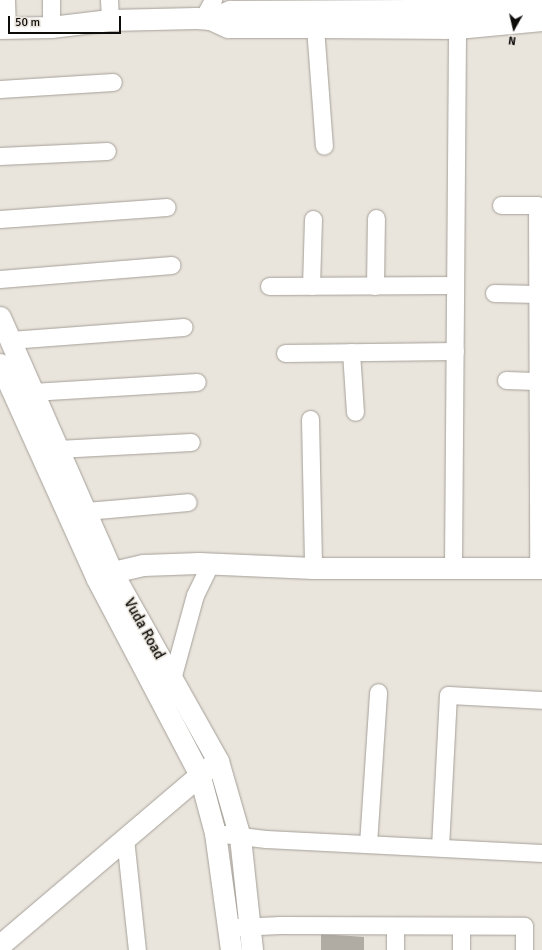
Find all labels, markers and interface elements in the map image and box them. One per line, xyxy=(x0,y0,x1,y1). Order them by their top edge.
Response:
scale bar xyxy=(10,8,123,34)
north arrow xyxy=(494,8,534,48)
text: 50 m xyxy=(15,15,40,30)
text: N xyxy=(508,33,517,47)
street label: Vuda Road xyxy=(120,595,168,663)

